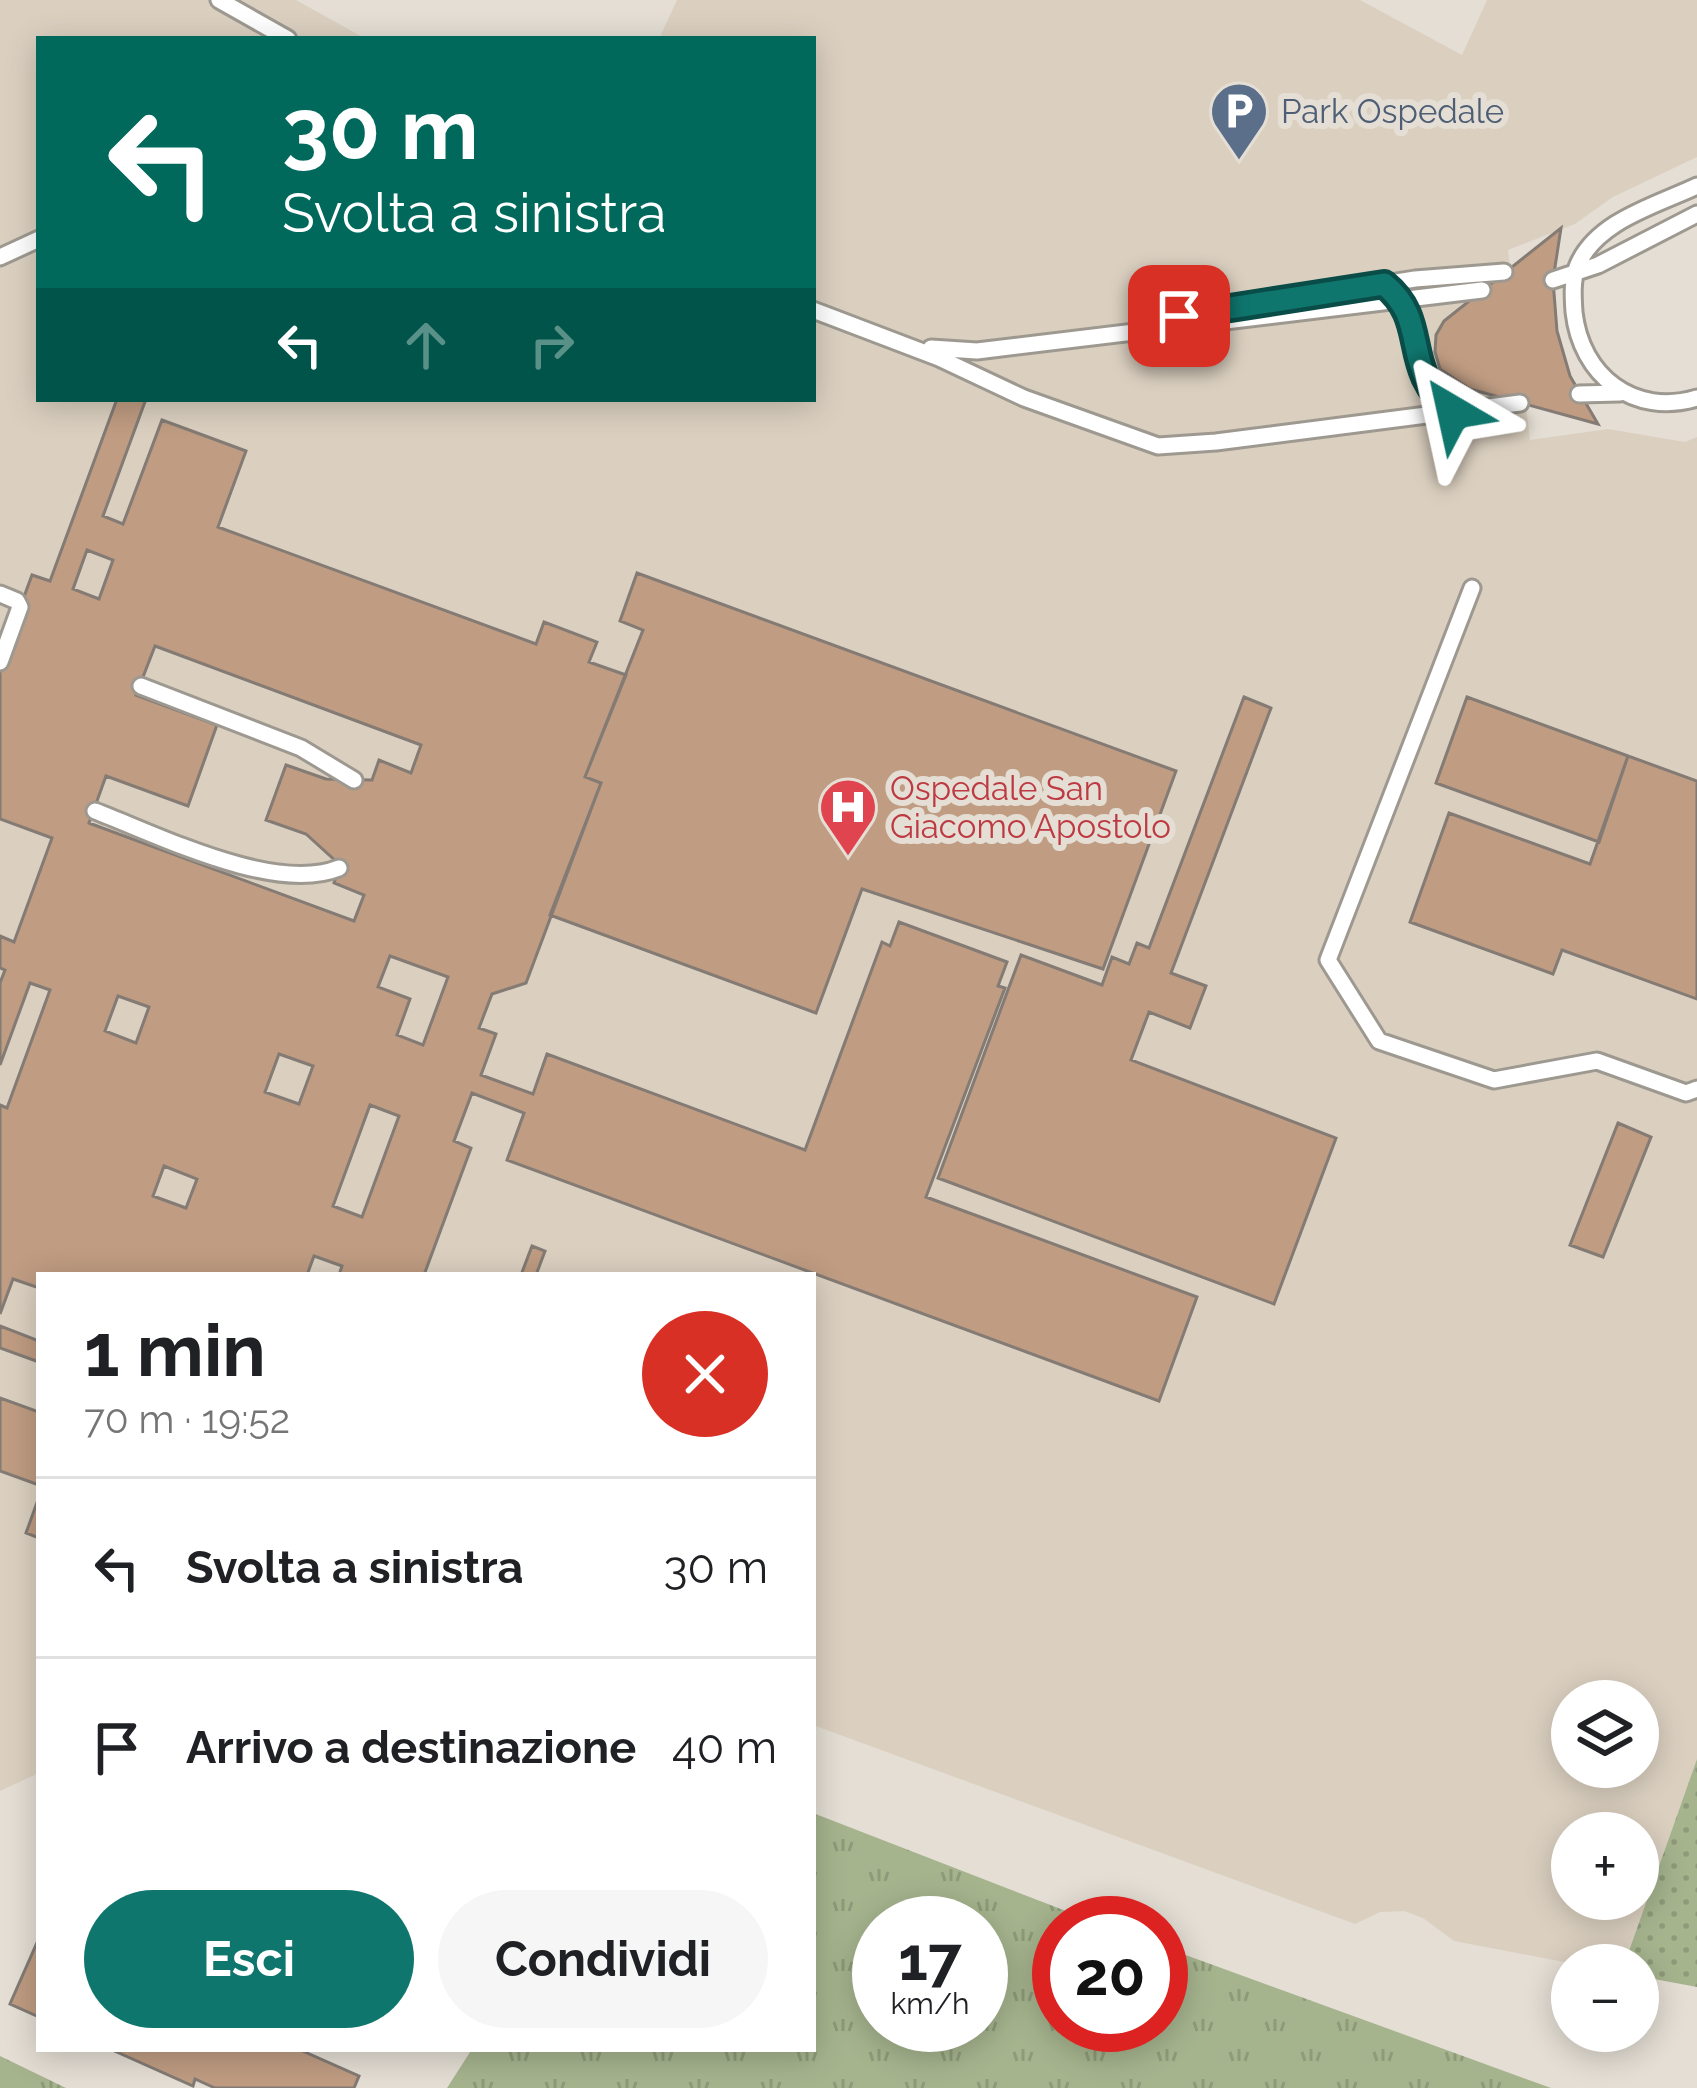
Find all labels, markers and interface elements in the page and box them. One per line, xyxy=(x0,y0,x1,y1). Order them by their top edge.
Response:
text: 30 m xyxy=(282,80,479,179)
parking icon: Park Ospedale xyxy=(1208,80,1270,162)
icon: left xyxy=(84,84,240,240)
place label: Park Ospedale xyxy=(1281,92,1504,131)
text: Svolta a sinistra xyxy=(282,181,667,245)
pin xyxy=(1128,265,1230,367)
icon: arrive xyxy=(1146,283,1212,349)
icon: left xyxy=(267,312,333,378)
icon: ahead xyxy=(393,312,459,378)
icon: right xyxy=(519,312,585,378)
position arrow xyxy=(1390,349,1516,475)
place label: Ospedale San Giacomo Apostolo xyxy=(890,769,1171,846)
hospital icon: Ospedale San Giacomo Apostolo xyxy=(817,776,879,858)
text: 1 min xyxy=(84,1308,266,1393)
button: close xyxy=(642,1311,768,1437)
text: 70 m · 19:52 xyxy=(84,1396,290,1442)
icon: left xyxy=(84,1535,150,1601)
text: Svolta a sinistra xyxy=(186,1541,523,1594)
text: 30 m xyxy=(664,1541,768,1594)
map controls xyxy=(1551,1680,1659,2052)
button: layers xyxy=(1551,1680,1659,1788)
icon: arrive xyxy=(84,1715,150,1781)
text: Arrivo a destinazione xyxy=(186,1721,636,1774)
text: 40 m xyxy=(672,1721,777,1774)
button: + xyxy=(1551,1812,1659,1920)
button: Esci xyxy=(84,1890,414,2028)
button: Condividi xyxy=(438,1890,768,2028)
speed limit sign: 20 xyxy=(1032,1896,1188,2052)
text: 17 xyxy=(898,1924,962,1994)
button: − xyxy=(1551,1944,1659,2052)
text: km/h xyxy=(890,1986,970,2021)

